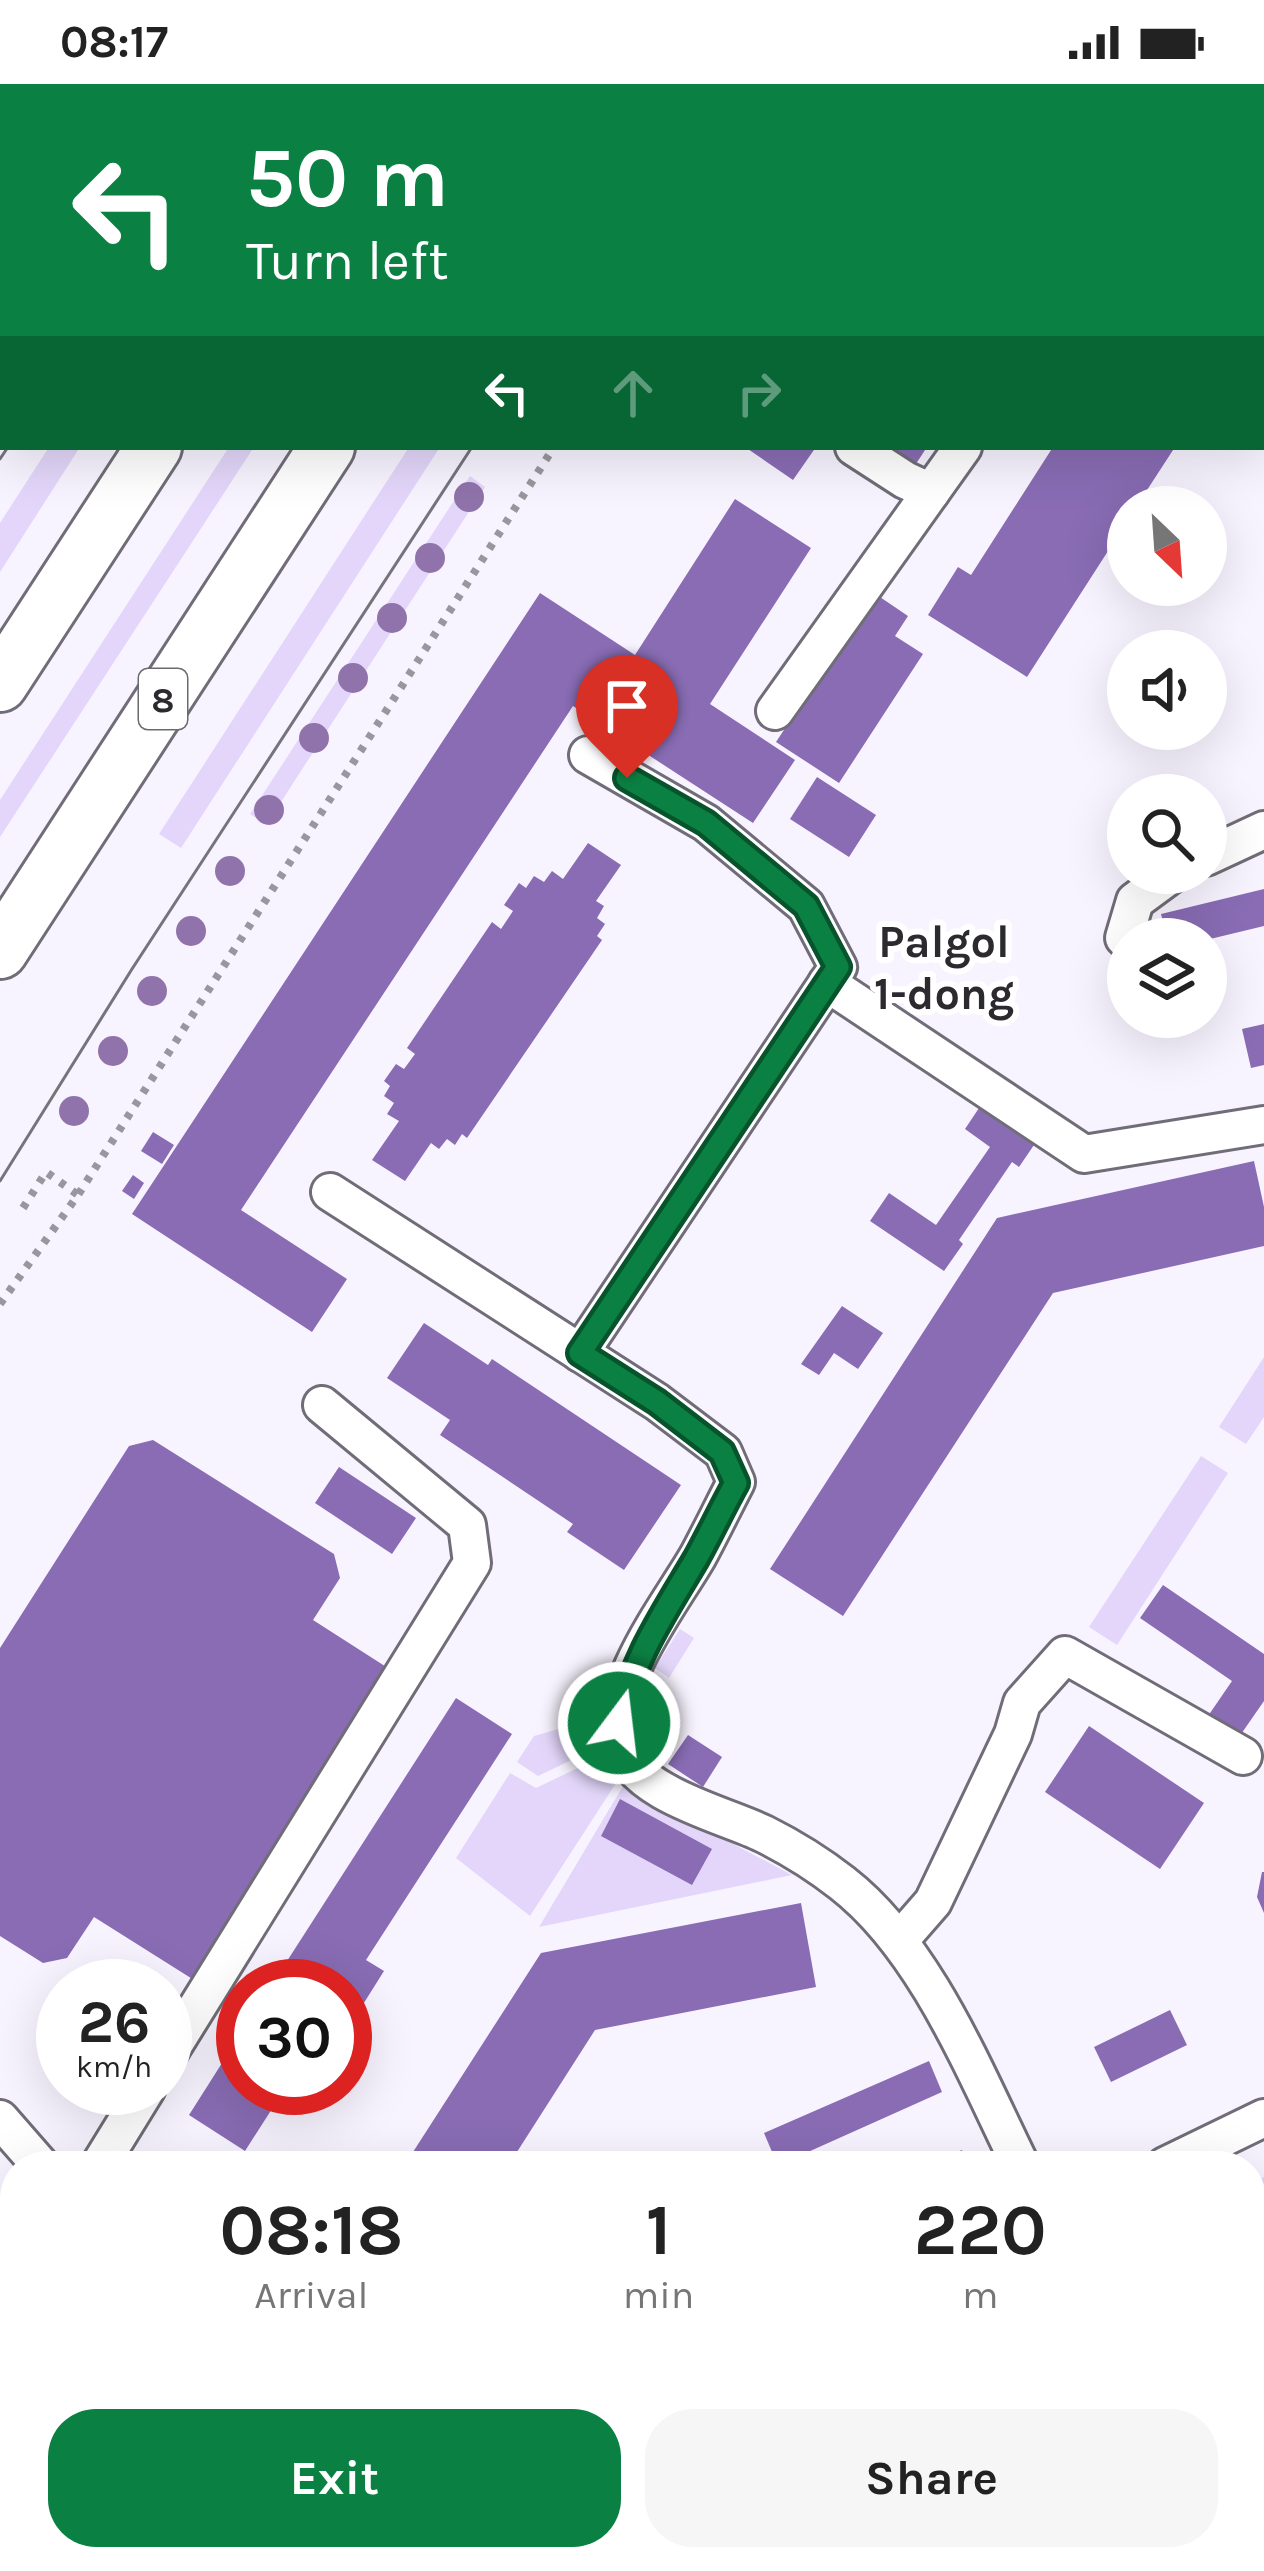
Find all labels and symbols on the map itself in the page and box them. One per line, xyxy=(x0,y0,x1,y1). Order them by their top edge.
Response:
north arrow xyxy=(1107,486,1227,606)
pin xyxy=(576,655,678,778)
road number: 8 xyxy=(139,669,187,729)
district label: Palgol 1-dong xyxy=(874,916,1014,1021)
position arrow xyxy=(556,1660,682,1786)
speed limit sign: 30 xyxy=(216,1959,372,2115)

